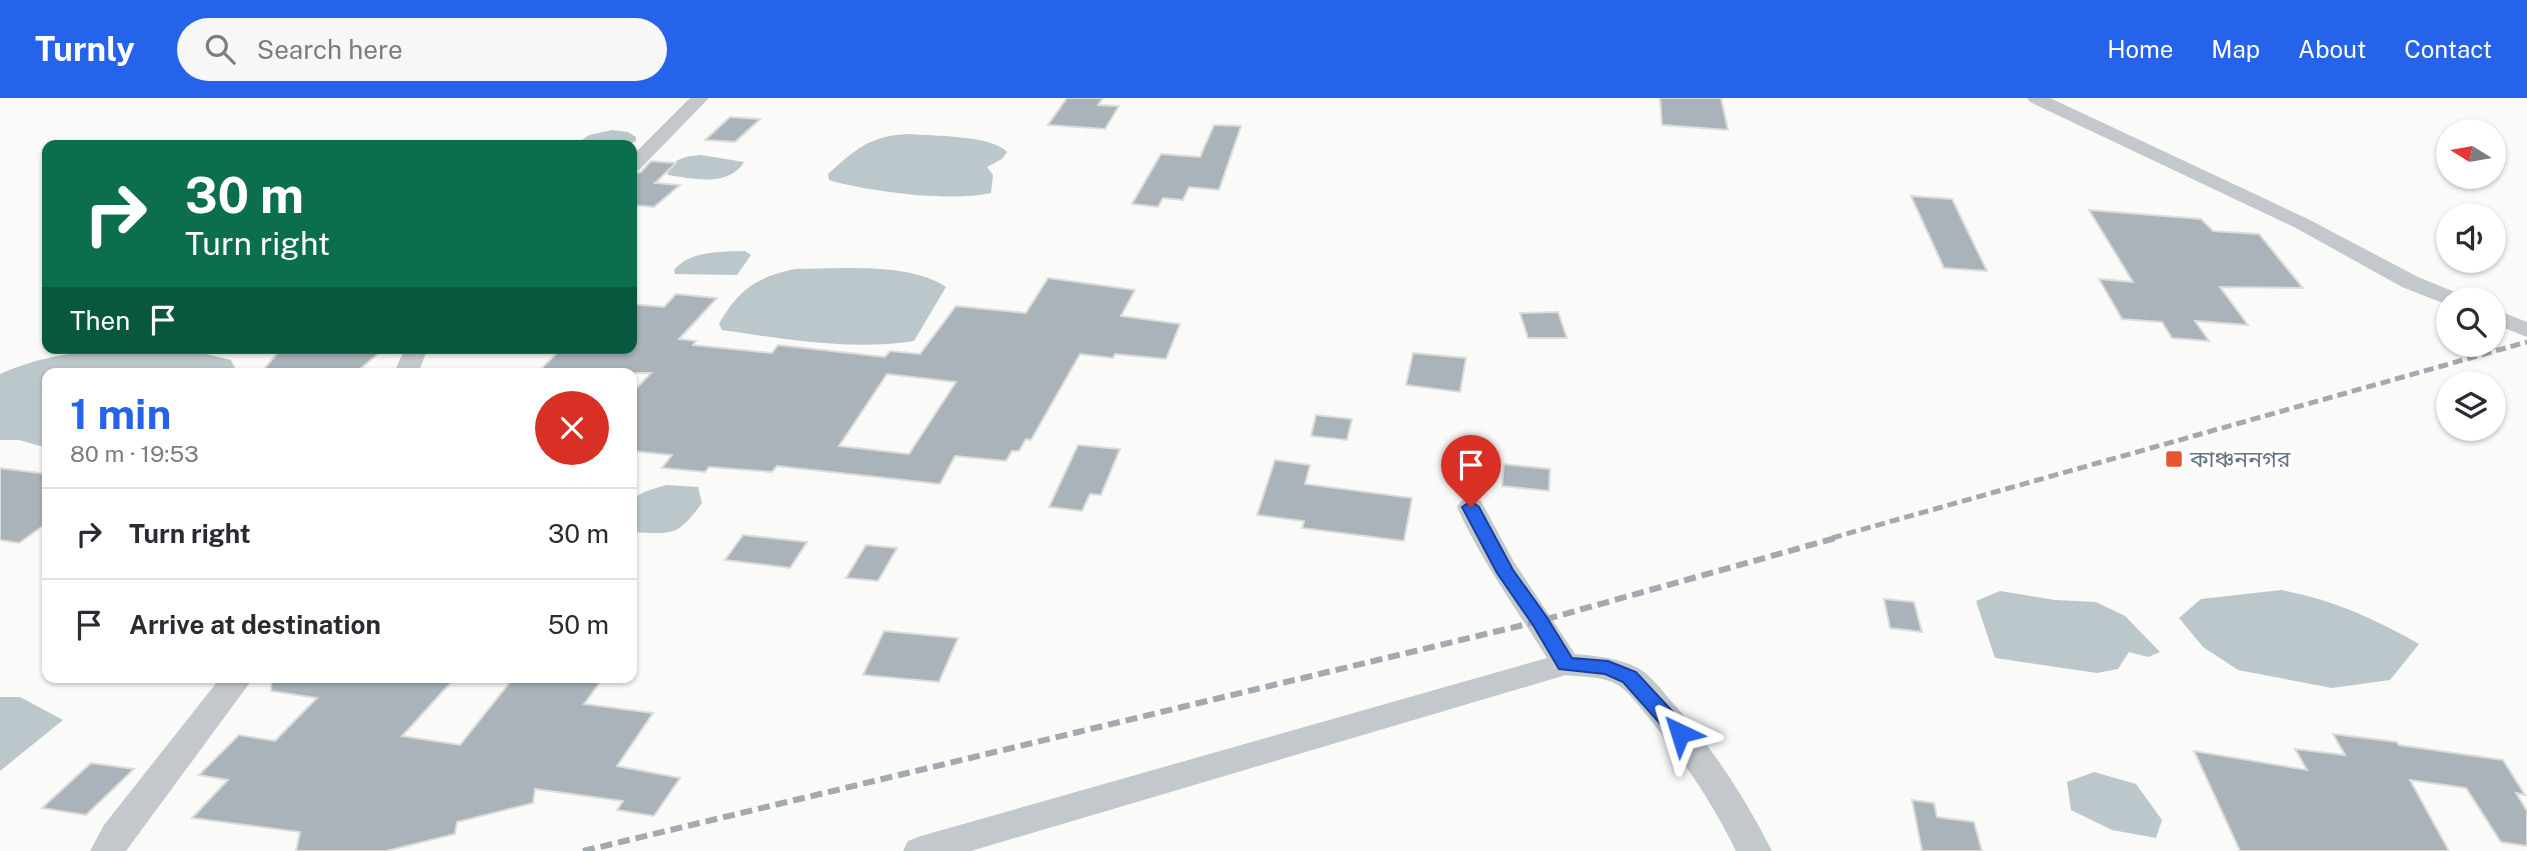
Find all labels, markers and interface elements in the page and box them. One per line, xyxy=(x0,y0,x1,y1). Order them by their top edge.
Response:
search box xyxy=(177,18,667,81)
text: Turnly xyxy=(35,30,135,68)
icon: search xyxy=(201,30,239,68)
text: Search here xyxy=(257,34,403,65)
text: Home xyxy=(2107,35,2173,63)
text: Map xyxy=(2211,35,2260,63)
text: About xyxy=(2298,35,2366,63)
text: Contact xyxy=(2404,35,2492,63)
north arrow xyxy=(2436,119,2506,189)
map controls xyxy=(2436,119,2506,441)
text: 30 m xyxy=(185,166,304,224)
icon: right xyxy=(70,168,161,259)
button: sound xyxy=(2436,203,2506,273)
text: Turn right xyxy=(185,225,330,262)
button: search xyxy=(2436,287,2506,357)
icon: arrive xyxy=(144,301,182,339)
text: Then xyxy=(70,305,130,336)
button: layers xyxy=(2436,371,2506,441)
text: 1 min xyxy=(70,389,171,438)
button: close xyxy=(535,391,609,465)
pin xyxy=(1441,435,1501,507)
text: 80 m · 19:53 xyxy=(70,440,199,467)
place label: কাঞ্চননগর xyxy=(2189,445,2291,472)
icon: arrive xyxy=(1452,446,1490,484)
marker: কাঞ্চননগর xyxy=(2164,449,2184,469)
icon: right xyxy=(70,515,108,553)
text: Turn right xyxy=(129,518,251,549)
text: 30 m xyxy=(548,518,609,549)
icon: arrive xyxy=(70,606,108,644)
text: Arrive at destination xyxy=(129,609,381,640)
text: 50 m xyxy=(548,609,609,640)
position arrow xyxy=(1643,696,1717,770)

